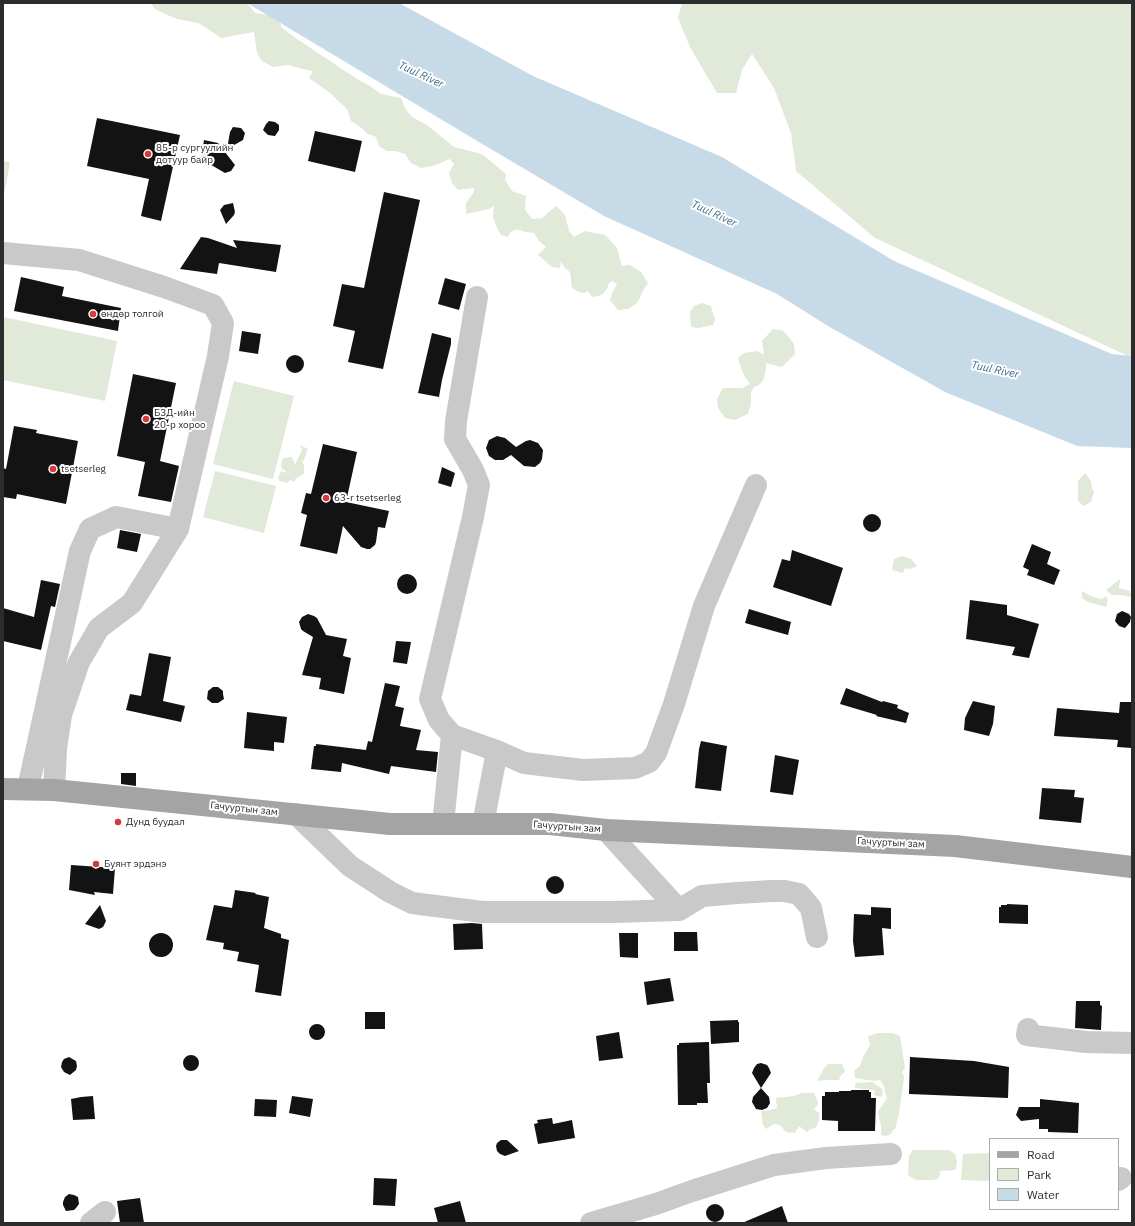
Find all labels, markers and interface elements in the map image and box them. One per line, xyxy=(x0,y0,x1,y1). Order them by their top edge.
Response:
water label: Tuul River xyxy=(396,59,446,91)
place label: 85-р сургуулийн дотуур байр xyxy=(156,142,233,166)
marker: 85-р сургуулийн дотуур байр xyxy=(143,149,153,159)
water label: Tuul River xyxy=(689,198,739,230)
place label: өндөр толгой xyxy=(101,308,164,320)
marker: өндөр толгой xyxy=(88,309,98,319)
water label: Tuul River xyxy=(970,359,1020,381)
place label: БЗД-ийн 20-р хороо xyxy=(154,407,206,430)
marker: БЗД-ийн 20-р хороо xyxy=(141,414,151,424)
place label: tsetserleg xyxy=(61,463,106,475)
marker: tsetserleg xyxy=(48,464,58,474)
place label: 63-r tsetserleg xyxy=(334,492,401,504)
marker: 63-r tsetserleg xyxy=(321,493,331,503)
street label: Гачууртын зам xyxy=(210,799,278,819)
place label: Дунд буудал xyxy=(126,816,185,828)
marker: Дунд буудал xyxy=(113,817,123,827)
street label: Гачууртын зам xyxy=(533,819,601,835)
street label: Гачууртын зам xyxy=(857,835,925,851)
place label: Буянт эрдэнэ xyxy=(104,858,167,870)
marker: Буянт эрдэнэ xyxy=(91,859,101,869)
legend xyxy=(989,1138,1119,1210)
text: Road xyxy=(1027,1147,1055,1162)
text: Park xyxy=(1027,1167,1051,1182)
text: Water xyxy=(1027,1187,1059,1202)

